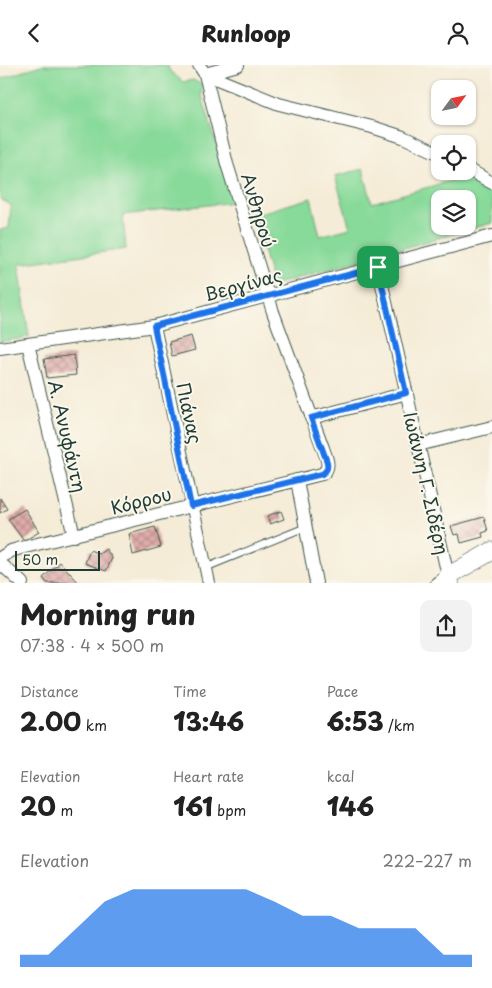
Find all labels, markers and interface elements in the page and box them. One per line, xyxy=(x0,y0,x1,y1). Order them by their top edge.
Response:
text: Runloop xyxy=(201,16,291,49)
icon: back xyxy=(20,19,48,47)
icon: person xyxy=(444,19,472,47)
north arrow xyxy=(431,80,476,125)
map controls xyxy=(431,80,476,235)
button: locate xyxy=(431,135,476,180)
street label: Ανθηρού xyxy=(235,169,283,251)
button: layers xyxy=(431,190,476,235)
pin xyxy=(357,246,399,288)
icon: arrive xyxy=(364,253,392,281)
street label: Βεργίνας xyxy=(201,261,285,307)
street label: Α. Ανυφάντη xyxy=(42,377,94,495)
street label: Πιάνας xyxy=(170,380,210,446)
street label: Ιωάννη Γ. Σιδέρη xyxy=(397,409,457,557)
street label: Κόρρου xyxy=(108,479,174,521)
scale bar xyxy=(15,548,100,571)
text: 50 m xyxy=(22,549,58,570)
text: Morning run xyxy=(20,592,196,635)
button: share xyxy=(420,600,472,652)
text: 07:38 · 4 × 500 m xyxy=(20,633,164,657)
text: Distance xyxy=(20,681,79,702)
text: Time xyxy=(173,681,206,702)
text: Pace xyxy=(327,681,358,702)
text: 2.00 xyxy=(20,702,81,740)
text: 13:46 xyxy=(173,702,244,740)
text: 6:53 xyxy=(327,702,383,740)
text: km xyxy=(81,715,107,736)
text: /km xyxy=(383,715,415,736)
text: Elevation xyxy=(20,766,80,787)
text: Heart rate xyxy=(173,766,244,787)
text: kcal xyxy=(327,766,355,787)
text: 20 xyxy=(20,787,56,825)
text: 161 xyxy=(173,787,213,825)
text: 146 xyxy=(327,787,374,825)
text: m xyxy=(56,800,73,821)
text: bpm xyxy=(213,800,246,821)
text: Elevation xyxy=(20,848,89,872)
text: 222–227 m xyxy=(382,848,472,872)

